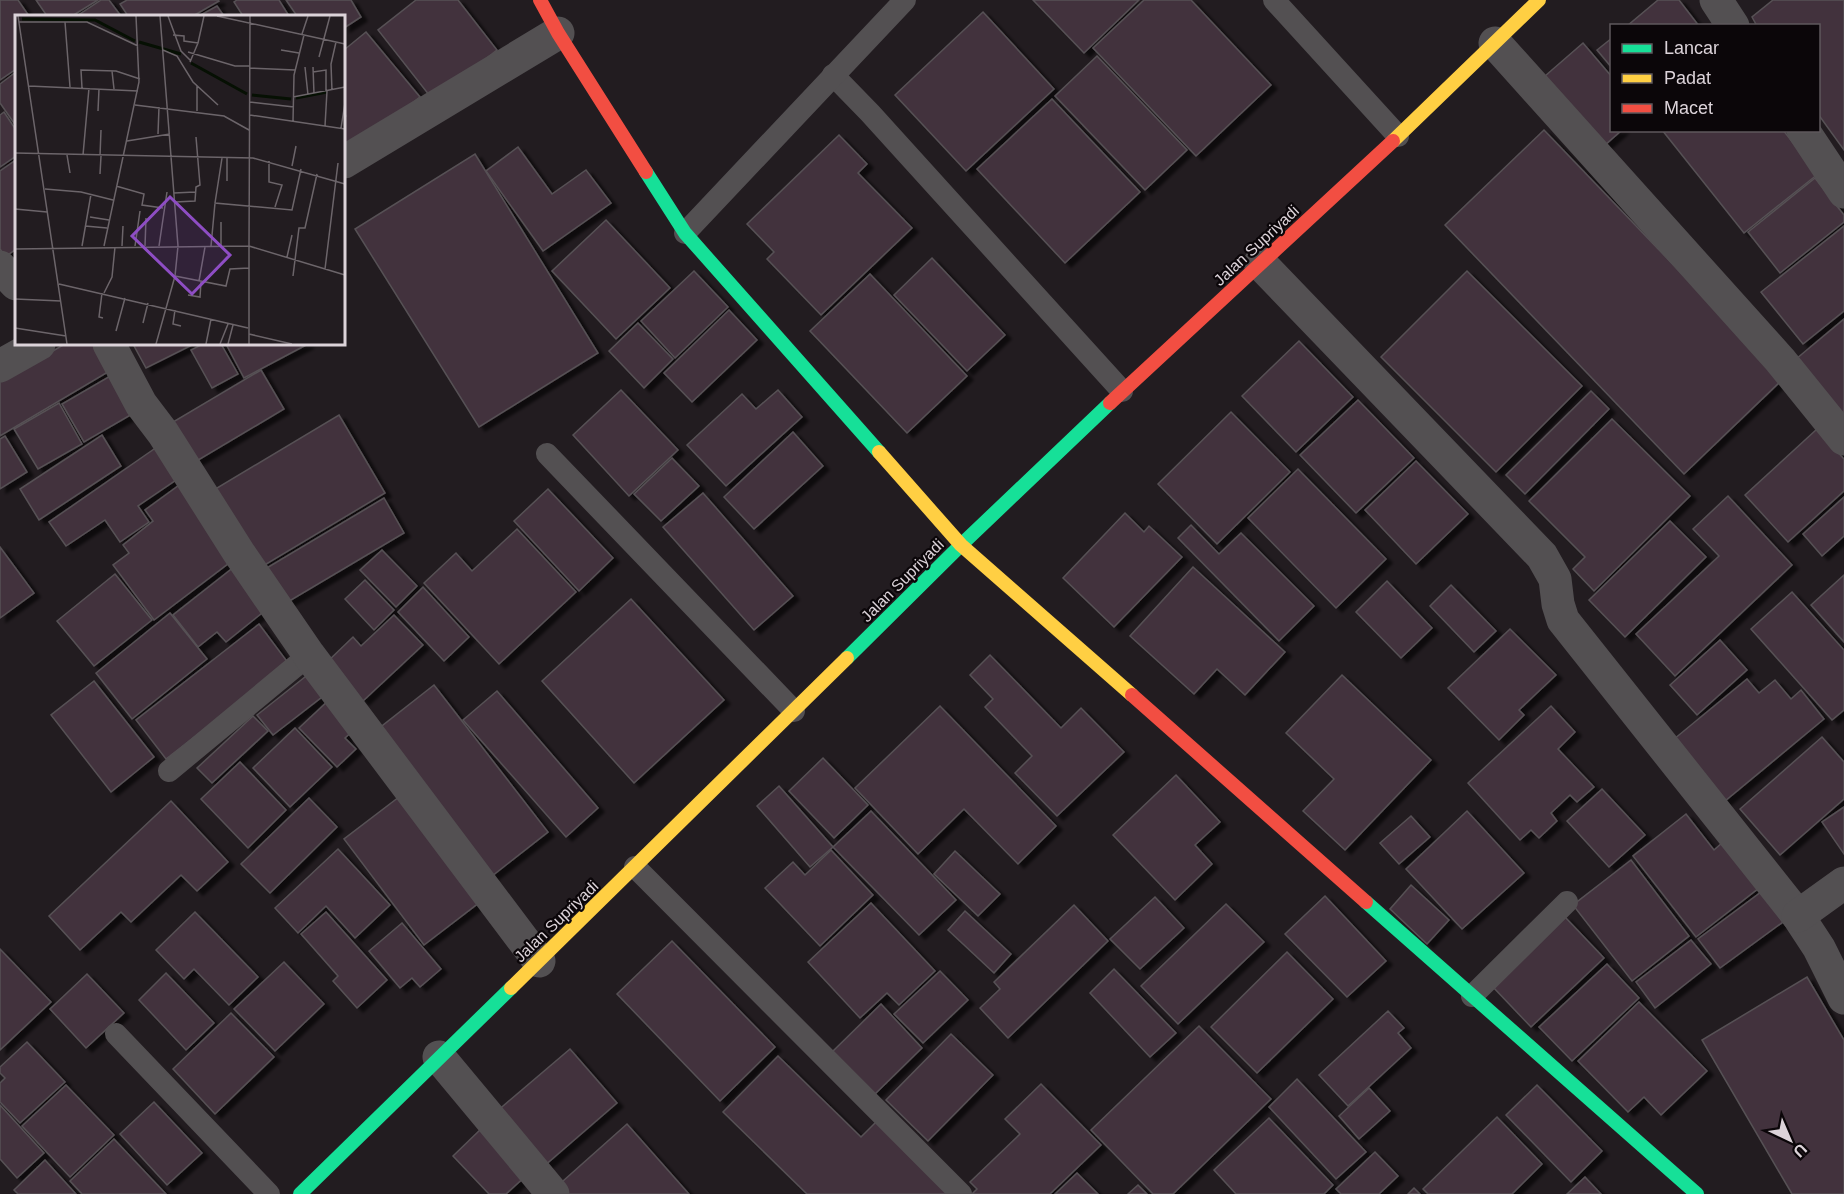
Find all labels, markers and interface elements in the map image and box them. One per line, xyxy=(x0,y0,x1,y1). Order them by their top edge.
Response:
inset map xyxy=(15,15,345,345)
legend xyxy=(1610,24,1820,132)
text: Lancar xyxy=(1664,38,1719,58)
text: Padat xyxy=(1664,68,1711,88)
text: Macet xyxy=(1664,98,1713,118)
street label: Jalan Supriyadi xyxy=(1211,202,1302,289)
street label: Jalan Supriyadi xyxy=(858,536,947,625)
street label: Jalan Supriyadi xyxy=(511,877,602,965)
north arrow xyxy=(1760,1110,1820,1170)
text: U xyxy=(1790,1140,1810,1161)

